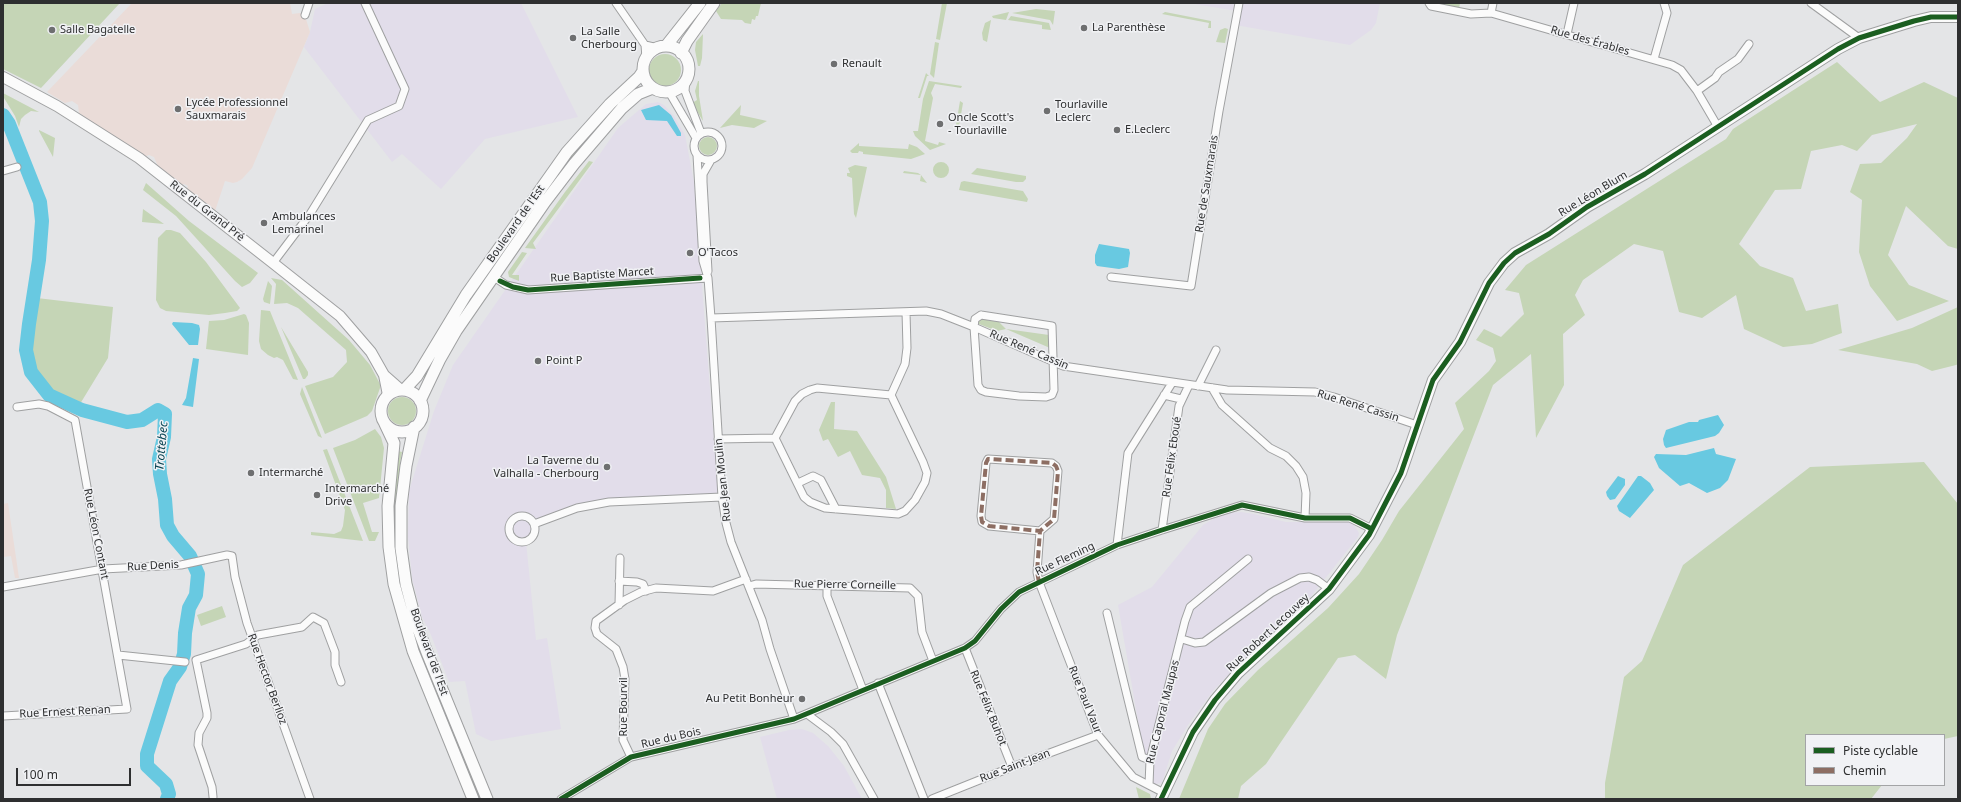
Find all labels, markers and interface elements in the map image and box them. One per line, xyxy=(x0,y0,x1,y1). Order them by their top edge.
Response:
place label: La Parenthèse xyxy=(1092,21,1165,35)
place label: Salle Bagatelle xyxy=(60,23,135,37)
marker: La Parenthèse xyxy=(1079,23,1089,33)
street label: Rue des Érables xyxy=(1549,23,1631,59)
marker: Salle Bagatelle xyxy=(47,25,57,35)
place label: La Salle Cherbourg xyxy=(581,25,637,51)
marker: La Salle Cherbourg xyxy=(568,33,578,43)
place label: Renault xyxy=(842,57,882,71)
marker: Renault xyxy=(829,59,839,69)
place label: Lycée Professionnel Sauxmarais xyxy=(186,96,288,122)
place label: Tourlaville Leclerc xyxy=(1055,98,1108,124)
marker: Lycée Professionnel Sauxmarais xyxy=(173,104,183,114)
marker: Tourlaville Leclerc xyxy=(1042,106,1052,116)
place label: Oncle Scott's - Tourlaville xyxy=(948,111,1014,137)
marker: Oncle Scott's - Tourlaville xyxy=(935,119,945,129)
place label: E.Leclerc xyxy=(1125,123,1170,137)
marker: E.Leclerc xyxy=(1112,125,1122,135)
street label: Rue de Sauxmarais xyxy=(1193,134,1221,234)
street label: Rue Léon Blum xyxy=(1556,168,1630,220)
street label: Rue du Grand Pré xyxy=(167,178,247,244)
street label: Boulevard de l'Est xyxy=(484,183,548,265)
place label: Ambulances Lemarinel xyxy=(272,210,335,236)
marker: Ambulances Lemarinel xyxy=(259,218,269,228)
place label: O'Tacos xyxy=(698,246,738,260)
marker: O'Tacos xyxy=(685,248,695,258)
street label: Rue Baptiste Marcet xyxy=(550,265,654,285)
street label: Rue René Cassin xyxy=(987,327,1071,373)
place label: Point P xyxy=(546,354,582,368)
marker: Point P xyxy=(533,356,543,366)
street label: Rue René Cassin xyxy=(1315,387,1401,425)
street label: Rue Félix Eboué xyxy=(1160,416,1184,498)
water label: Trottebec xyxy=(153,421,171,471)
street label: Rue Jean Moulin xyxy=(712,438,734,522)
place label: La Taverne du Valhalla - Cherbourg xyxy=(494,454,599,480)
marker: La Taverne du Valhalla - Cherbourg xyxy=(602,462,612,472)
place label: Intermarché xyxy=(259,466,323,480)
marker: Intermarché xyxy=(246,468,256,478)
place label: Intermarché Drive xyxy=(325,482,389,508)
street label: Rue Léon Contant xyxy=(81,487,111,581)
marker: Intermarché Drive xyxy=(312,490,322,500)
street label: Rue Fleming xyxy=(1033,539,1097,579)
street label: Rue Denis xyxy=(127,558,179,574)
street label: Rue Pierre Corneille xyxy=(794,578,896,592)
street label: Rue Robert Lecouvey xyxy=(1224,591,1312,675)
street label: Boulevard de l'Est xyxy=(407,607,451,697)
street label: Rue Hector Berlioz xyxy=(244,632,290,726)
street label: Rue Caporal Maupas xyxy=(1144,659,1182,765)
street label: Rue Paul Vaur xyxy=(1065,664,1105,736)
street label: Rue Félix Buhot xyxy=(967,668,1009,748)
street label: Rue Bourvil xyxy=(617,677,631,737)
place label: Au Petit Bonheur xyxy=(706,692,794,706)
marker: Au Petit Bonheur xyxy=(797,694,807,704)
street label: Rue Ernest Renan xyxy=(19,703,111,721)
street label: Rue du Bois xyxy=(640,725,702,751)
legend xyxy=(1805,734,1945,786)
text: Piste cyclable xyxy=(1843,742,1918,759)
street label: Rue Saint-Jean xyxy=(978,747,1052,785)
scale bar xyxy=(18,760,133,786)
text: Chemin xyxy=(1843,762,1887,779)
text: 100 m xyxy=(23,766,58,783)

